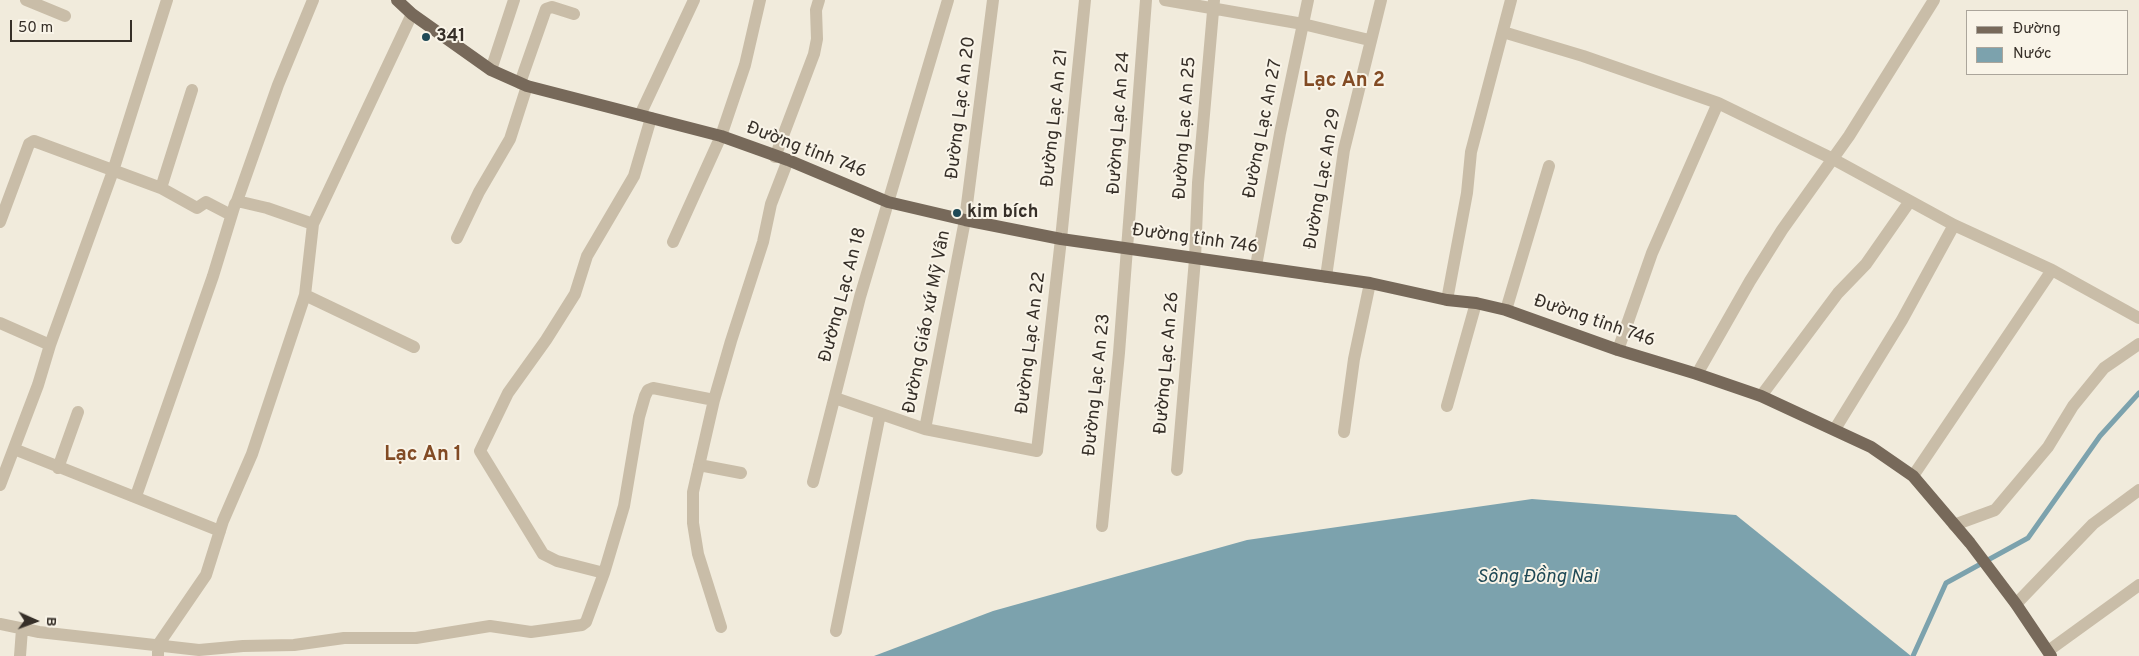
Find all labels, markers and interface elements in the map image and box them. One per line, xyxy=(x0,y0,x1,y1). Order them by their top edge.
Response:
scale bar xyxy=(12,10,135,42)
legend xyxy=(1966,10,2129,75)
text: 50 m xyxy=(18,19,53,38)
text: Đường xyxy=(2013,20,2061,39)
place label: 341 xyxy=(436,26,466,48)
marker: 341 xyxy=(420,31,432,43)
street label: Đường Lạc An 20 xyxy=(943,35,981,181)
text: Nước xyxy=(2013,45,2052,64)
street label: Đường Lạc An 21 xyxy=(1038,48,1074,188)
street label: Đường Lạc An 24 xyxy=(1104,51,1136,195)
street label: Đường Lạc An 25 xyxy=(1170,56,1202,200)
street label: Đường Lạc An 27 xyxy=(1240,58,1288,200)
district label: Lạc An 2 xyxy=(1303,70,1385,94)
street label: Đường Lạc An 29 xyxy=(1301,107,1347,251)
street label: Đường tỉnh 746 xyxy=(743,118,869,184)
place label: kim bích xyxy=(967,202,1038,224)
marker: kim bích xyxy=(951,207,963,219)
street label: Đường tỉnh 746 xyxy=(1131,220,1259,260)
street label: Đường Lạc An 18 xyxy=(816,225,872,365)
street label: Đường Giáo xứ Mỹ Vân xyxy=(900,229,956,415)
street label: Đường Lạc An 22 xyxy=(1013,271,1051,415)
street label: Đường Lạc An 26 xyxy=(1151,291,1185,435)
street label: Đường tỉnh 746 xyxy=(1530,291,1658,353)
street label: Đường Lạc An 23 xyxy=(1080,313,1116,457)
district label: Lạc An 1 xyxy=(384,444,462,468)
water label: Sông Đồng Nai xyxy=(1477,567,1597,589)
north arrow xyxy=(10,596,60,646)
text: B xyxy=(42,616,59,627)

